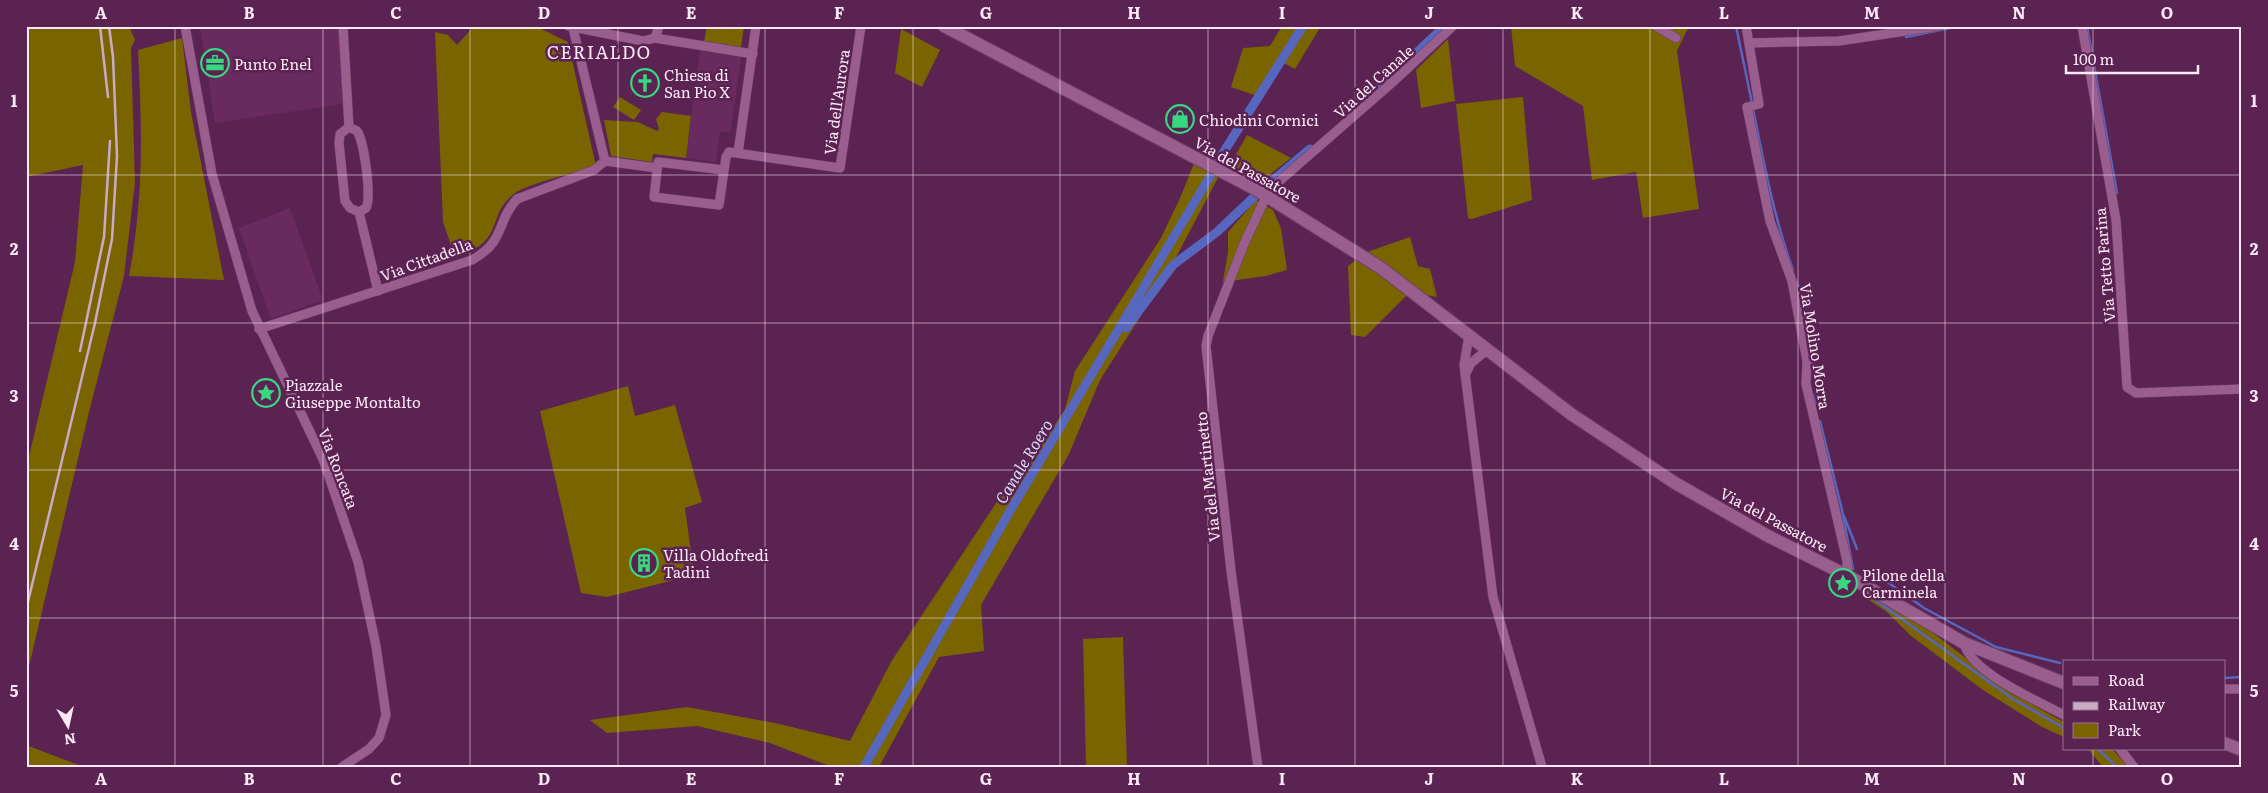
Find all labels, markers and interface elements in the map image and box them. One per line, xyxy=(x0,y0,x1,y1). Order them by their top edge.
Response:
text: A xyxy=(95,0,107,24)
text: B xyxy=(243,0,255,24)
text: C xyxy=(390,0,402,24)
text: D xyxy=(538,0,550,24)
text: E xyxy=(686,0,697,24)
text: F xyxy=(834,0,844,24)
text: G xyxy=(980,0,992,24)
text: H xyxy=(1127,0,1141,24)
text: I xyxy=(1279,0,1285,24)
text: J xyxy=(1424,0,1434,24)
text: K xyxy=(1571,0,1584,24)
text: L xyxy=(1719,0,1729,24)
text: M xyxy=(1864,0,1880,24)
text: N xyxy=(2012,0,2026,24)
text: O xyxy=(2161,0,2173,24)
district label: CERIALDO xyxy=(547,38,651,65)
street label: Via del Canale xyxy=(1328,39,1418,123)
scale bar xyxy=(2066,42,2198,74)
street label: Via dell'Aurora xyxy=(817,47,855,156)
text: 100 m xyxy=(2073,47,2114,70)
office icon: Punto Enel xyxy=(200,48,230,78)
place label: Punto Enel xyxy=(234,52,312,75)
place label: Chiesa di San Pio X xyxy=(664,63,731,103)
church icon: Chiesa di San Pio X xyxy=(630,68,660,98)
text: 1 xyxy=(11,88,18,112)
text: 1 xyxy=(2251,88,2258,112)
shop icon: Chiodini Cornici xyxy=(1165,104,1195,134)
place label: Chiodini Cornici xyxy=(1199,108,1319,131)
street label: Via del Passatore xyxy=(1190,130,1306,208)
street label: Via Tetto Farina xyxy=(2087,206,2120,323)
street label: Via Cittadella xyxy=(377,231,476,286)
text: 2 xyxy=(10,236,19,260)
text: 2 xyxy=(2250,236,2259,260)
street label: Via Molino Morra xyxy=(1795,281,1837,412)
place label: Piazzale Giuseppe Montalto xyxy=(285,373,421,413)
place icon: Piazzale Giuseppe Montalto xyxy=(251,378,281,408)
text: 3 xyxy=(10,383,19,407)
text: 3 xyxy=(2250,383,2259,407)
street label: Via del Martinetto xyxy=(1189,411,1225,543)
water label: Canale Roero xyxy=(988,414,1058,508)
street label: Via Roncata xyxy=(313,424,365,513)
street label: Via del Passatore xyxy=(1716,481,1832,557)
text: 4 xyxy=(9,531,19,555)
text: 4 xyxy=(2249,531,2259,555)
place label: Villa Oldofredi Tadini xyxy=(663,543,769,583)
building icon: Villa Oldofredi Tadini xyxy=(629,548,659,578)
place label: Pilone della Carminela xyxy=(1862,563,1946,603)
place icon: Pilone della Carminela xyxy=(1828,568,1858,598)
legend xyxy=(2063,660,2226,750)
text: Road xyxy=(2108,668,2144,691)
text: 5 xyxy=(10,678,19,702)
text: 5 xyxy=(2250,678,2259,702)
text: Railway xyxy=(2108,692,2166,715)
north arrow xyxy=(42,700,92,750)
text: Park xyxy=(2108,718,2142,741)
text: N xyxy=(63,729,78,751)
text: A xyxy=(95,766,107,790)
text: B xyxy=(243,766,255,790)
text: C xyxy=(390,766,402,790)
text: D xyxy=(538,766,550,790)
text: E xyxy=(686,766,697,790)
text: F xyxy=(834,766,844,790)
text: G xyxy=(980,766,992,790)
text: H xyxy=(1127,766,1141,790)
text: I xyxy=(1279,766,1285,790)
text: J xyxy=(1424,766,1434,790)
text: K xyxy=(1571,766,1584,790)
text: L xyxy=(1719,766,1729,790)
text: M xyxy=(1864,766,1880,790)
text: N xyxy=(2012,766,2026,790)
text: O xyxy=(2161,766,2173,790)

